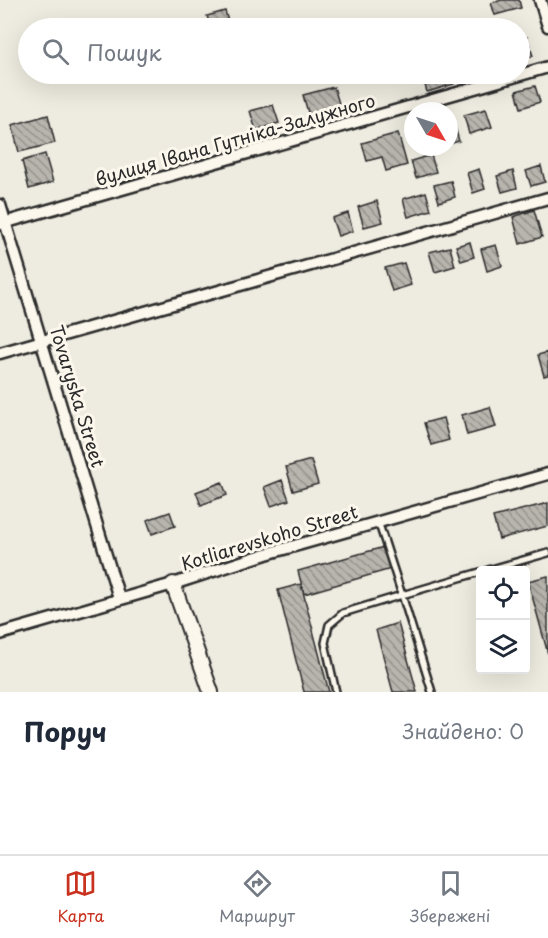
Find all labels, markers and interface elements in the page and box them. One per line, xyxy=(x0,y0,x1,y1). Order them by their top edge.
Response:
search box xyxy=(18,18,530,84)
icon: search xyxy=(39,35,72,68)
text: Пошук xyxy=(87,35,162,68)
street label: вулиця Івана Гутніка-Залужного xyxy=(92,86,378,192)
north arrow xyxy=(404,102,458,156)
street label: Tovaryska Street xyxy=(44,322,112,470)
street label: Kotliarevskoho Street xyxy=(177,497,361,577)
map controls xyxy=(476,566,530,674)
button: locate xyxy=(476,566,530,620)
button: layers xyxy=(476,620,530,674)
text: Поруч xyxy=(24,712,107,751)
text: Знайдено: 0 xyxy=(403,716,524,746)
tab: Карта xyxy=(57,867,104,927)
tab: Маршрут xyxy=(219,867,295,927)
tab: Збережені xyxy=(410,867,491,927)

